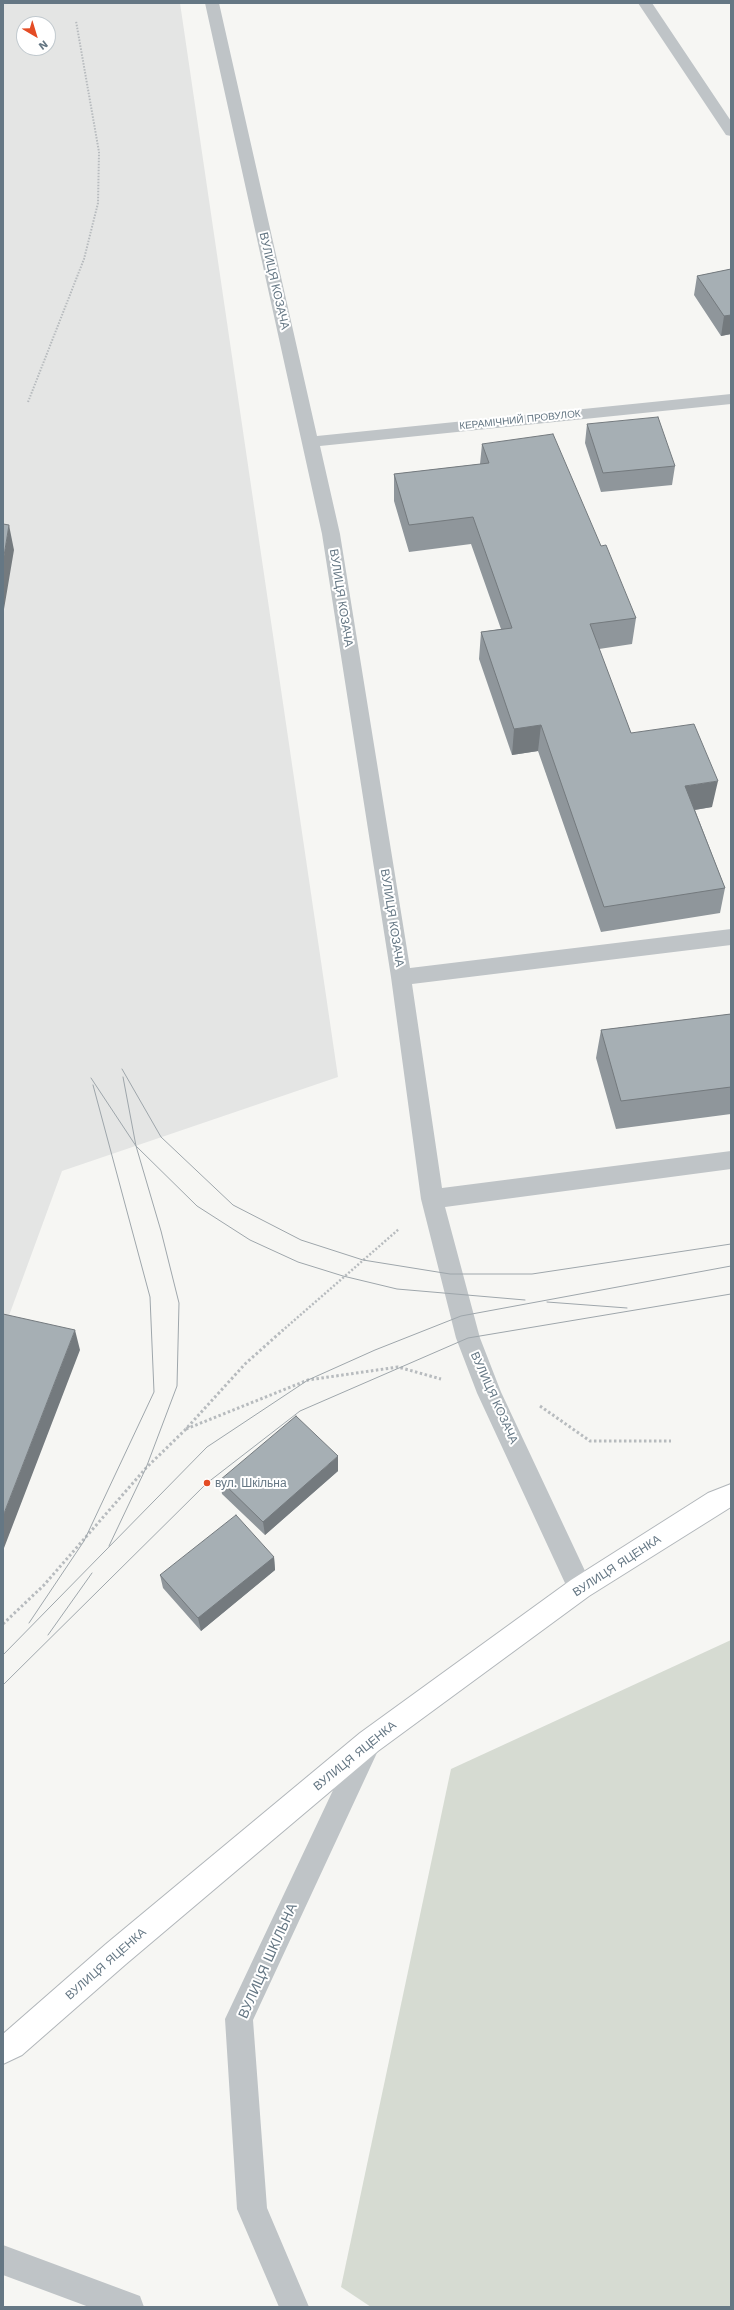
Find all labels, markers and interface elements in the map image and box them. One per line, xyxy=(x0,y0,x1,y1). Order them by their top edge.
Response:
north arrow xyxy=(16,16,56,56)
text: N xyxy=(36,37,50,53)
street label: ВУЛИЦЯ КОЗАЧА xyxy=(256,231,292,331)
street label: КЕРАМІЧНИЙ ПРОВУЛОК xyxy=(459,408,581,432)
street label: ВУЛИЦЯ КОЗАЧА xyxy=(326,548,356,648)
street label: ВУЛИЦЯ КОЗАЧА xyxy=(377,868,407,968)
street label: ВУЛИЦЯ КОЗАЧА xyxy=(467,1350,521,1446)
place label: вул. Шкільна xyxy=(215,1476,287,1490)
marker: вул. Шкільна xyxy=(202,1478,212,1488)
street label: ВУЛИЦЯ ЯЦЕНКА xyxy=(570,1532,664,1600)
street label: ВУЛИЦЯ ЯЦЕНКА xyxy=(311,1718,399,1794)
street label: ВУЛИЦЯ ШКІЛЬНА xyxy=(235,1901,301,2021)
street label: ВУЛИЦЯ ЯЦЕНКА xyxy=(63,1925,149,2003)

